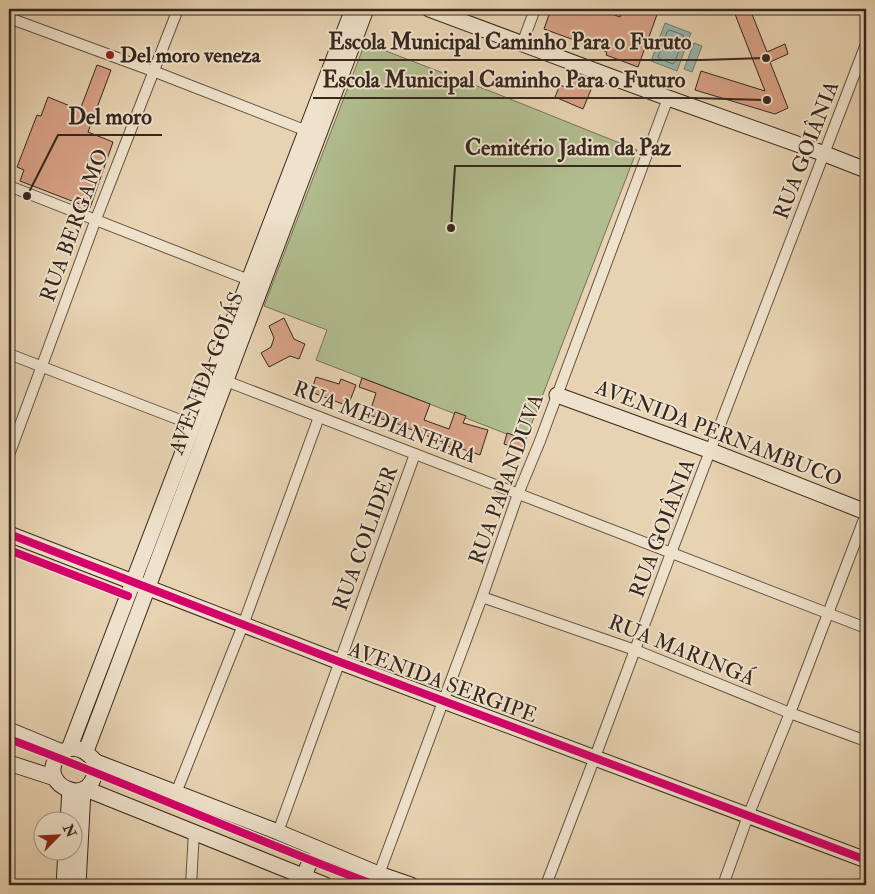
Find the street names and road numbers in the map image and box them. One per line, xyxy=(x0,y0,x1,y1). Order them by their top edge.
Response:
street label: RUA GOIÂNIA xyxy=(768,77,845,223)
street label: RUA BERGAMO xyxy=(34,145,115,305)
street label: AVENIDA GOIÁS xyxy=(163,288,250,459)
street label: AVENIDA PERNAMBUCO xyxy=(591,374,846,493)
street label: RUA MEDIANEIRA xyxy=(289,375,480,470)
street label: RUA PAPANDUVA xyxy=(463,390,550,568)
street label: RUA GOIÂNIA xyxy=(624,455,701,601)
street label: RUA COLIDER xyxy=(327,461,405,614)
street label: RUA MARINGÁ xyxy=(604,609,759,692)
street label: AVENIDA SERGIPE xyxy=(344,635,541,729)

